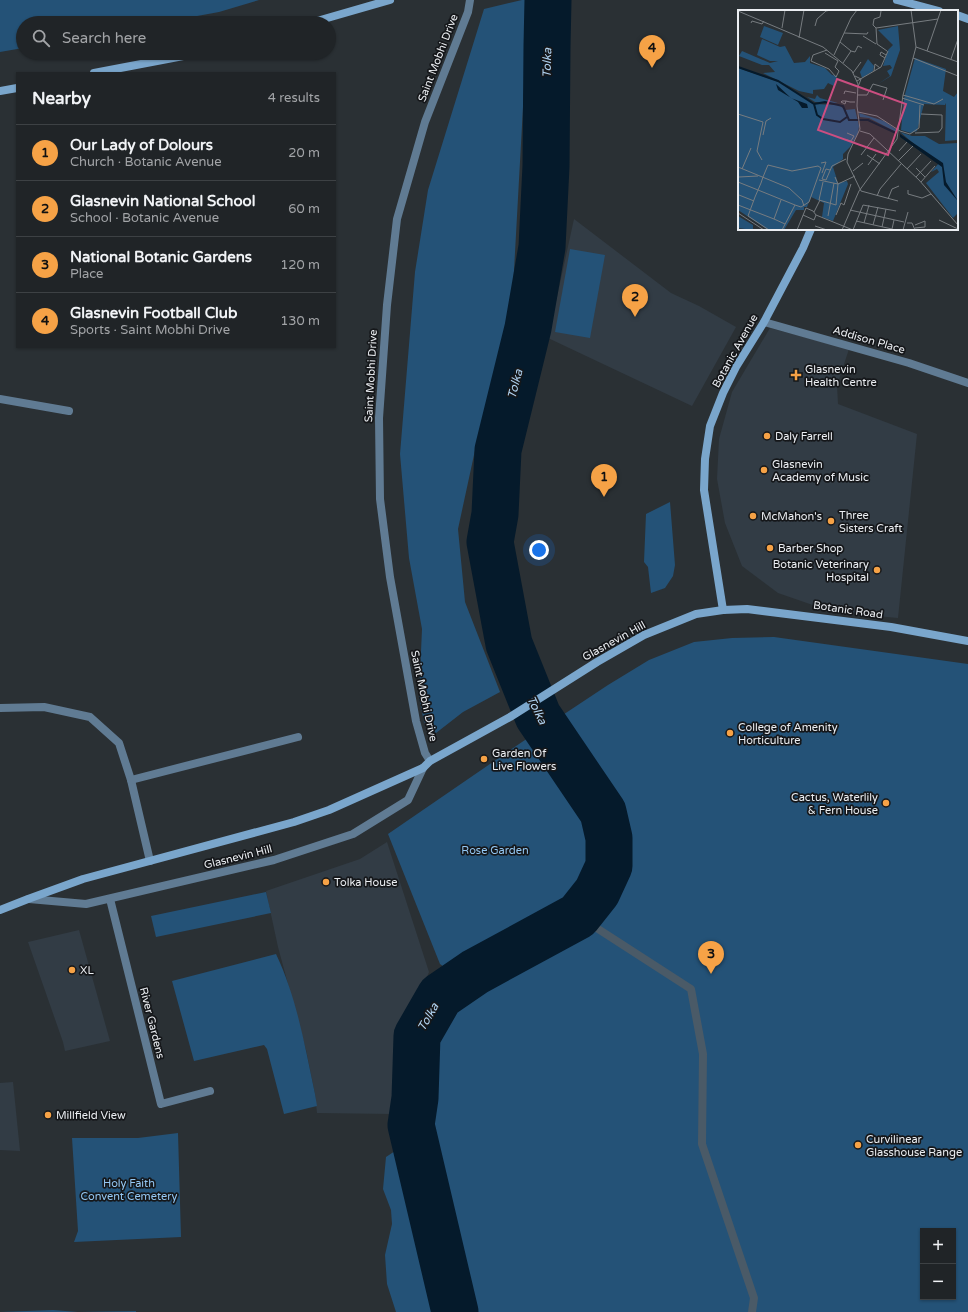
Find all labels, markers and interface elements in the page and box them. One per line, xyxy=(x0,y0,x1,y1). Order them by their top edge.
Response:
inset map xyxy=(738,10,958,230)
street label: Saint Mobhi Drive xyxy=(415,12,461,104)
search box xyxy=(16,16,336,60)
icon: search xyxy=(30,27,52,49)
text: Search here xyxy=(62,29,146,47)
pin: 4 xyxy=(639,35,665,68)
water label: Tolka xyxy=(540,48,554,78)
text: Nearby xyxy=(32,88,91,109)
text: 4 results xyxy=(268,90,320,106)
text: Our Lady of Dolours xyxy=(70,136,213,154)
text: 1 xyxy=(41,145,49,161)
text: 20 m xyxy=(288,145,320,161)
text: Church · Botanic Avenue xyxy=(70,154,222,170)
text: Glasnevin National School xyxy=(70,192,255,210)
text: 2 xyxy=(41,201,49,217)
text: 60 m xyxy=(288,201,320,217)
text: School · Botanic Avenue xyxy=(70,210,219,226)
text: National Botanic Gardens xyxy=(70,248,252,266)
text: 3 xyxy=(41,257,49,273)
text: 120 m xyxy=(280,257,320,273)
text: Place xyxy=(70,266,103,282)
pin: 2 xyxy=(622,284,648,317)
text: Glasnevin Football Club xyxy=(70,304,237,322)
street label: Botanic Avenue xyxy=(709,312,761,390)
text: 4 xyxy=(41,313,49,329)
text: 130 m xyxy=(280,313,320,329)
text: Sports · Saint Mobhi Drive xyxy=(70,322,230,338)
street label: Addison Place xyxy=(831,323,907,357)
street label: Saint Mobhi Drive xyxy=(362,329,380,423)
place label: Glasnevin Health Centre xyxy=(805,363,877,389)
water label: Tolka xyxy=(505,368,525,400)
marker: Glasnevin Health Centre xyxy=(790,369,802,381)
place label: Daly Farrell xyxy=(775,430,833,443)
marker: Daly Farrell xyxy=(762,431,772,441)
place label: Glasnevin Academy of Music xyxy=(772,458,869,484)
pin: 1 xyxy=(591,464,617,497)
marker: Glasnevin Academy of Music xyxy=(759,465,769,475)
place label: Three Sisters Craft xyxy=(839,509,902,535)
place label: McMahon's xyxy=(761,510,822,523)
marker: McMahon's xyxy=(748,511,758,521)
marker: Three Sisters Craft xyxy=(826,516,836,526)
your location xyxy=(529,540,549,560)
place label: Barber Shop xyxy=(778,542,843,555)
marker: Barber Shop xyxy=(765,543,775,553)
place label: Botanic Veterinary Hospital xyxy=(773,558,869,584)
marker: Botanic Veterinary Hospital xyxy=(872,565,882,575)
street label: Botanic Road xyxy=(812,599,884,621)
street label: Glasnevin Hill xyxy=(580,618,648,664)
street label: Saint Mobhi Drive xyxy=(408,649,440,743)
water label: Tolka xyxy=(524,693,550,727)
place label: College of Amenity Horticulture xyxy=(738,721,838,747)
marker: College of Amenity Horticulture xyxy=(725,728,735,738)
place label: Garden Of Live Flowers xyxy=(492,747,556,773)
marker: Garden Of Live Flowers xyxy=(479,754,489,764)
place label: Cactus, Waterlily & Fern House xyxy=(791,791,878,817)
marker: Cactus, Waterlily & Fern House xyxy=(881,798,891,808)
street label: Glasnevin Hill xyxy=(202,842,274,872)
park label: Rose Garden xyxy=(461,844,529,857)
place label: Tolka House xyxy=(334,876,397,889)
marker: Tolka House xyxy=(321,877,331,887)
pin: 3 xyxy=(698,941,724,974)
place label: XL xyxy=(80,964,94,977)
marker: XL xyxy=(67,965,77,975)
street label: River Gardens xyxy=(137,986,167,1060)
water label: Tolka xyxy=(414,1000,442,1033)
place label: Millfield View xyxy=(56,1109,126,1122)
marker: Millfield View xyxy=(43,1110,53,1120)
place label: Curvilinear Glasshouse Range xyxy=(866,1133,962,1159)
marker: Curvilinear Glasshouse Range xyxy=(853,1140,863,1150)
park label: Holy Faith Convent Cemetery xyxy=(81,1177,178,1203)
map controls xyxy=(920,1228,956,1300)
button: + xyxy=(920,1228,956,1264)
button: − xyxy=(920,1264,956,1300)

